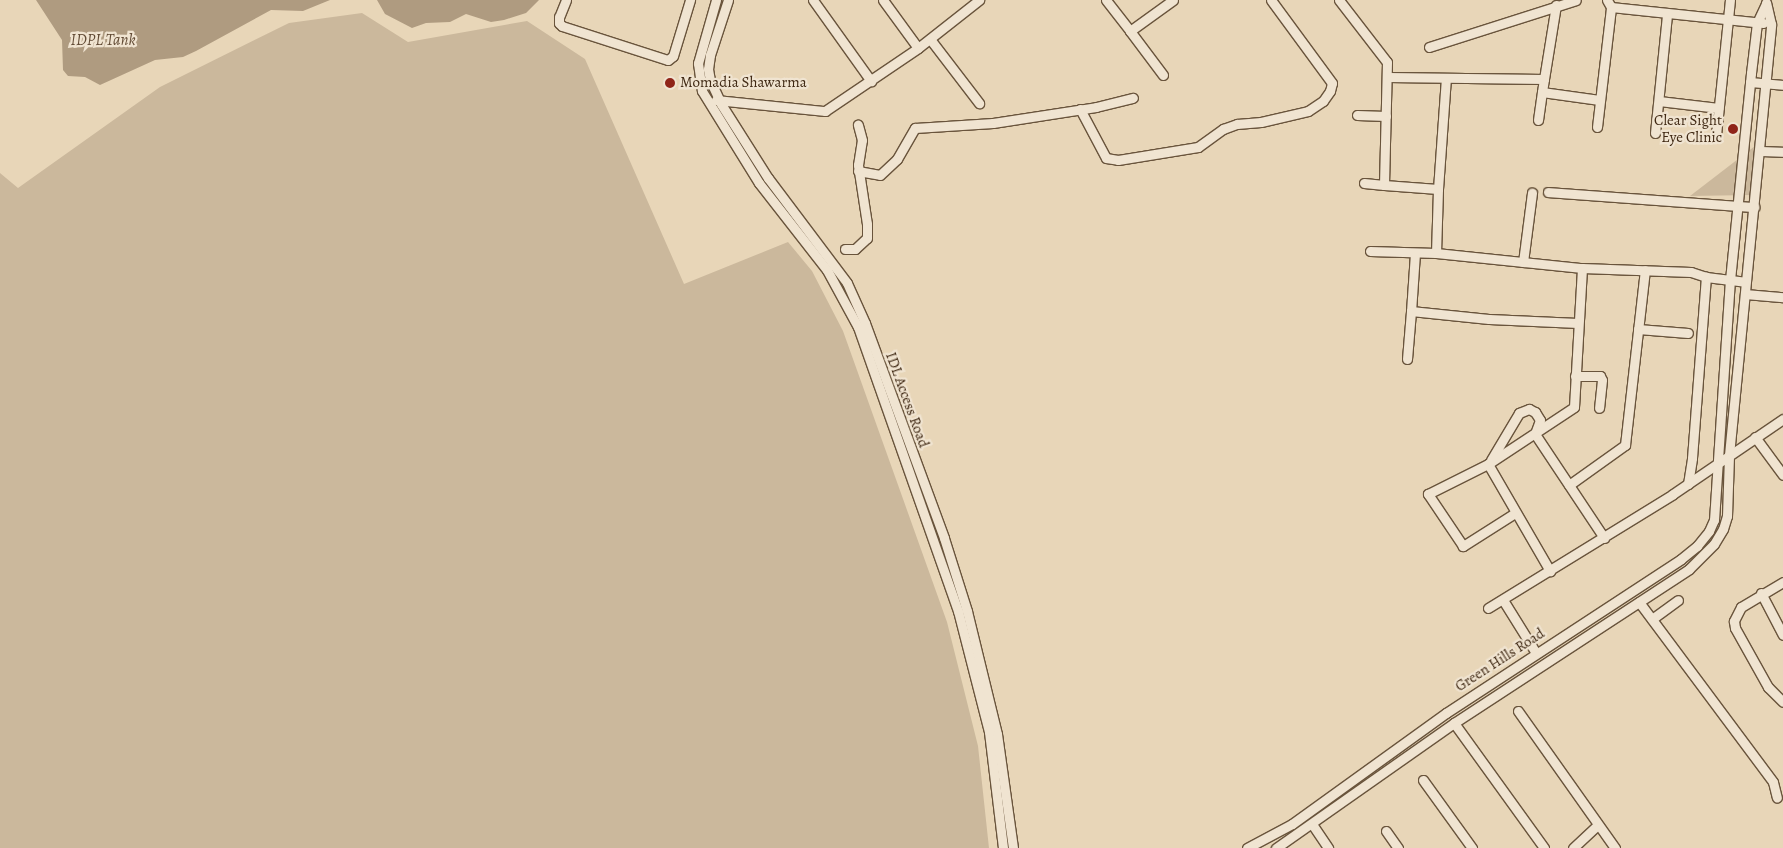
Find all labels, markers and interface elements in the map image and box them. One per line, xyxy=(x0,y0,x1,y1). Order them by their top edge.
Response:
water label: IDPL Tank xyxy=(70,30,136,50)
place label: Momadia Shawarma xyxy=(680,74,807,92)
marker: Momadia Shawarma xyxy=(664,77,676,89)
place label: Clear Sight Eye Clinic xyxy=(1654,111,1722,146)
marker: Clear Sight Eye Clinic xyxy=(1726,122,1740,136)
street label: IDL Access Road xyxy=(881,350,933,450)
street label: Green Hills Road xyxy=(1452,624,1548,696)

